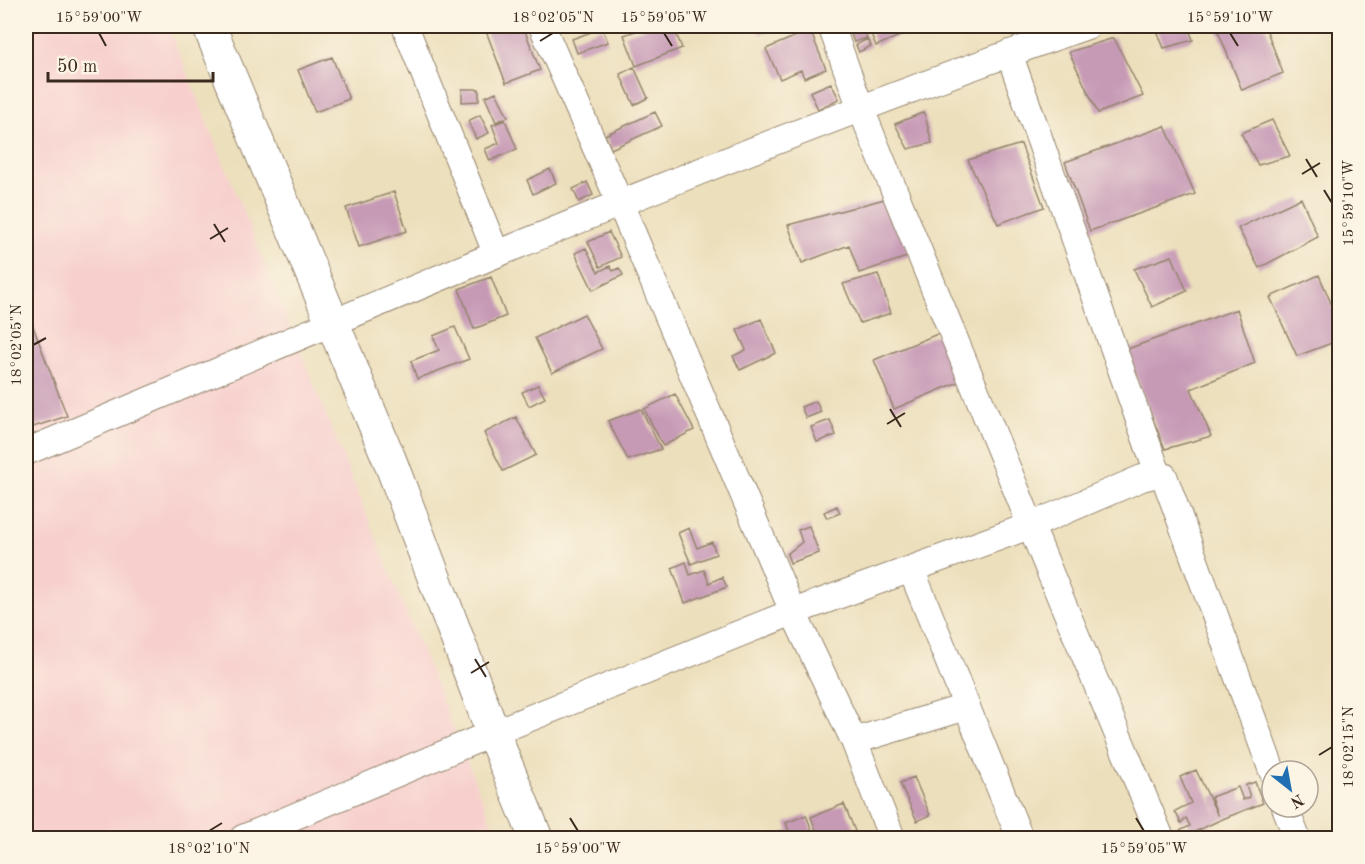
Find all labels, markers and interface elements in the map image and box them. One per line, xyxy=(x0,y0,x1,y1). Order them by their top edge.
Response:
text: 15°59'00"W xyxy=(56,11,142,26)
text: 18°02'05"N xyxy=(512,11,594,26)
text: 15°59'05"W xyxy=(621,11,707,26)
text: 15°59'10"W xyxy=(1187,11,1273,26)
scale bar xyxy=(48,45,213,83)
text: 50 m xyxy=(57,58,97,76)
text: 15°59'10"W xyxy=(1342,160,1357,246)
text: 18°02'05"N xyxy=(10,304,25,386)
text: 18°02'15"N xyxy=(1342,706,1357,788)
north arrow xyxy=(1260,759,1320,819)
text: N xyxy=(1287,790,1306,811)
text: 18°02'10"N xyxy=(168,842,250,857)
text: 15°59'00"W xyxy=(535,842,621,857)
text: 15°59'05"W xyxy=(1101,842,1187,857)

